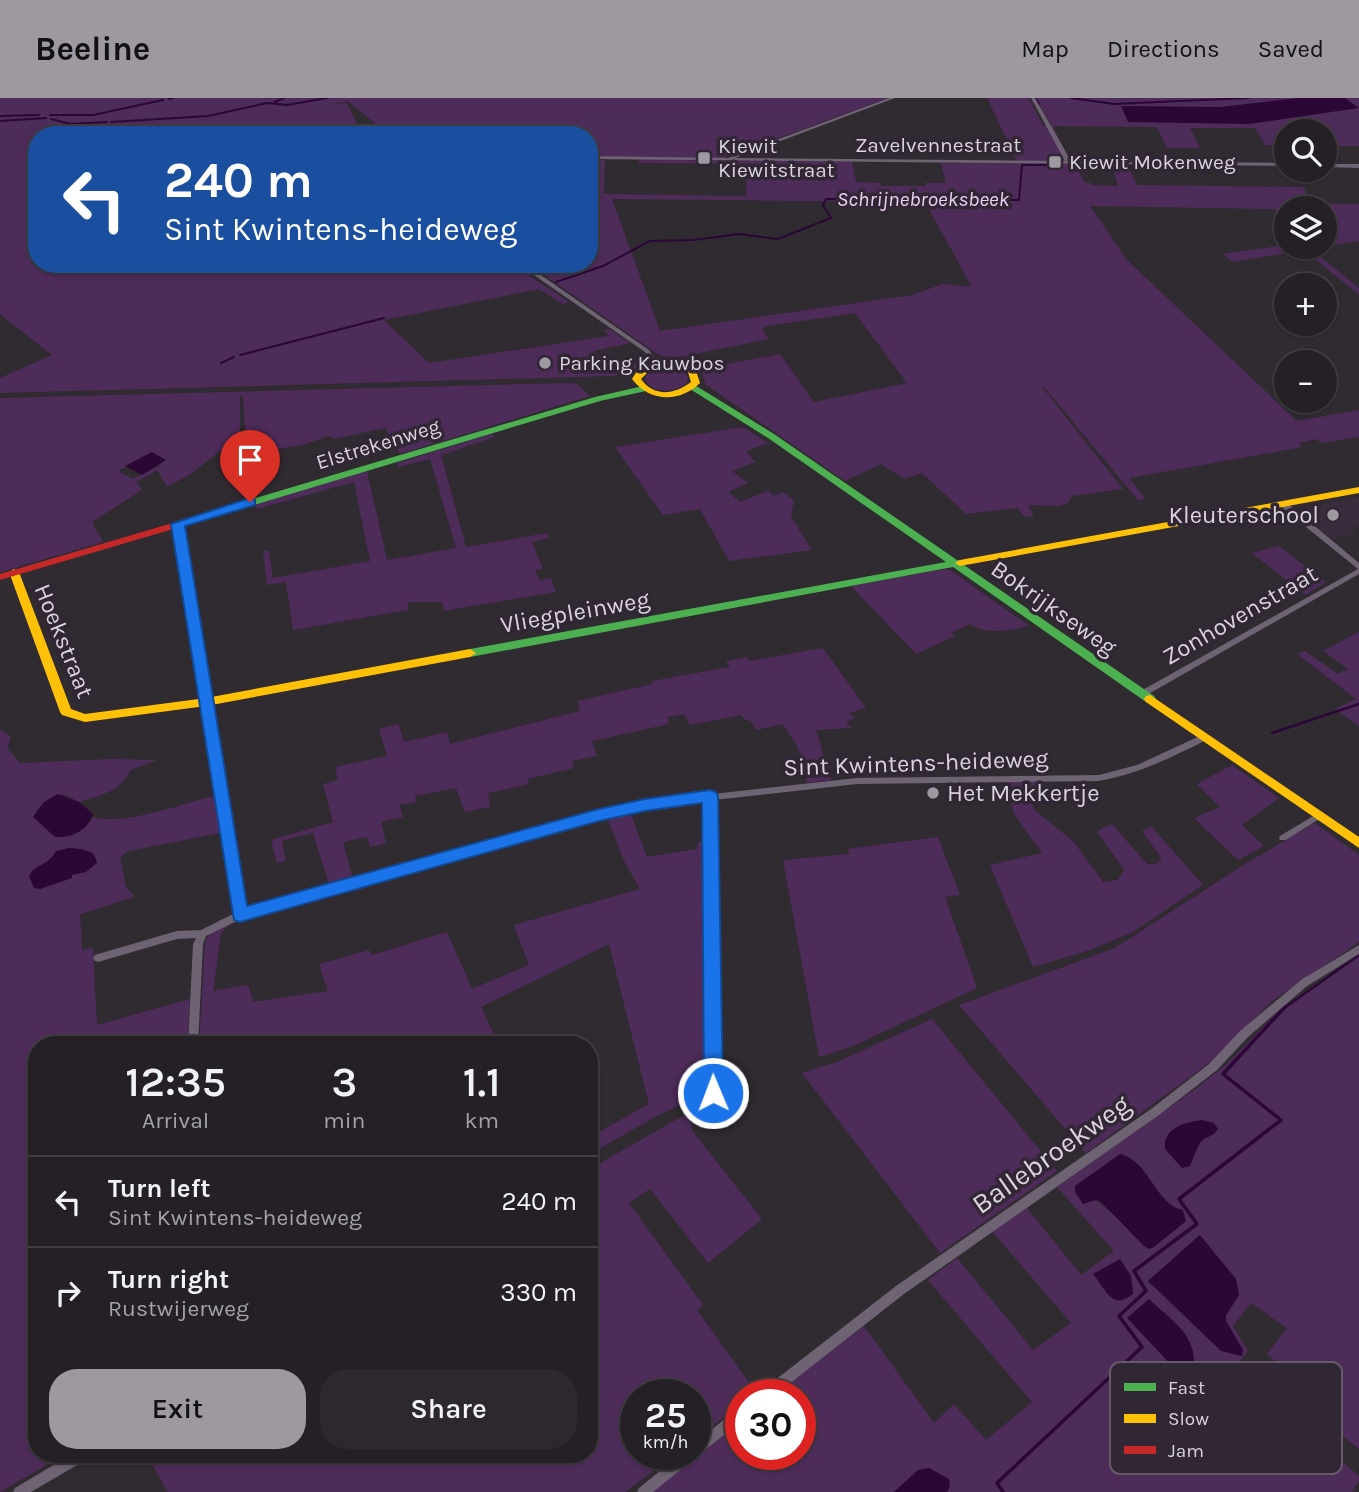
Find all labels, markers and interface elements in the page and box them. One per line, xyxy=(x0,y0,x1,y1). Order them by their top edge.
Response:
text: Beeline xyxy=(35,30,150,68)
text: Map xyxy=(1021,35,1069,63)
text: Directions xyxy=(1107,35,1220,63)
text: Saved xyxy=(1258,35,1324,63)
map controls xyxy=(1274,119,1337,413)
button: search xyxy=(1274,119,1337,182)
street label: Zavelvennestraat xyxy=(855,133,1021,157)
place label: Kiewit Kiewitstraat xyxy=(718,134,835,182)
marker: Kiewit Kiewitstraat xyxy=(696,150,712,166)
place label: Kiewit Mokenweg xyxy=(1069,150,1236,174)
text: 240 m xyxy=(164,152,313,209)
icon: left xyxy=(49,154,140,245)
marker: Kiewit Mokenweg xyxy=(1047,154,1063,170)
water label: Schrijnebroeksbeek xyxy=(837,187,1010,211)
button: layers xyxy=(1274,196,1337,259)
text: Sint Kwintens-heideweg xyxy=(164,211,517,248)
button: + xyxy=(1274,273,1337,336)
button: − xyxy=(1274,350,1337,413)
place label: Parking Kauwbos xyxy=(559,351,725,375)
marker: Parking Kauwbos xyxy=(537,355,553,371)
street label: Elstrekenweg xyxy=(313,414,443,474)
pin xyxy=(220,430,280,502)
icon: arrive xyxy=(231,441,269,479)
place label: Kleuterschool xyxy=(1168,501,1319,529)
marker: Kleuterschool xyxy=(1325,507,1341,523)
street label: Bokrijkseweg xyxy=(986,554,1122,662)
street label: Zonhovenstraat xyxy=(1158,559,1322,671)
street label: Hoekstraat xyxy=(28,580,100,702)
street label: Vliegpleinweg xyxy=(498,585,652,639)
street label: Sint Kwintens-heideweg xyxy=(783,744,1049,782)
place label: Het Mekkertje xyxy=(947,779,1100,807)
marker: Het Mekkertje xyxy=(925,785,941,801)
position arrow xyxy=(676,1056,750,1130)
text: 12:35 xyxy=(125,1057,226,1107)
text: 3 xyxy=(331,1057,357,1107)
text: 1.1 xyxy=(463,1057,501,1107)
street label: Ballebroekweg xyxy=(966,1087,1137,1221)
text: Arrival xyxy=(142,1107,209,1134)
text: min xyxy=(323,1107,365,1134)
text: km xyxy=(464,1107,499,1134)
text: Turn left xyxy=(108,1173,210,1204)
icon: left xyxy=(49,1183,87,1221)
text: 240 m xyxy=(501,1186,577,1217)
text: Sint Kwintens-heideweg xyxy=(108,1204,362,1231)
text: Turn right xyxy=(108,1264,229,1295)
icon: right xyxy=(49,1274,87,1312)
text: 330 m xyxy=(500,1277,577,1308)
text: Rustwijerweg xyxy=(108,1295,249,1322)
legend xyxy=(1110,1362,1342,1474)
button: Exit xyxy=(49,1369,306,1449)
button: Share xyxy=(320,1369,577,1449)
text: Fast xyxy=(1168,1377,1205,1399)
speed limit sign: 30 xyxy=(725,1379,816,1470)
text: 25 xyxy=(645,1395,686,1436)
text: Slow xyxy=(1168,1408,1209,1430)
text: km/h xyxy=(643,1431,688,1453)
text: Jam xyxy=(1168,1440,1204,1462)

